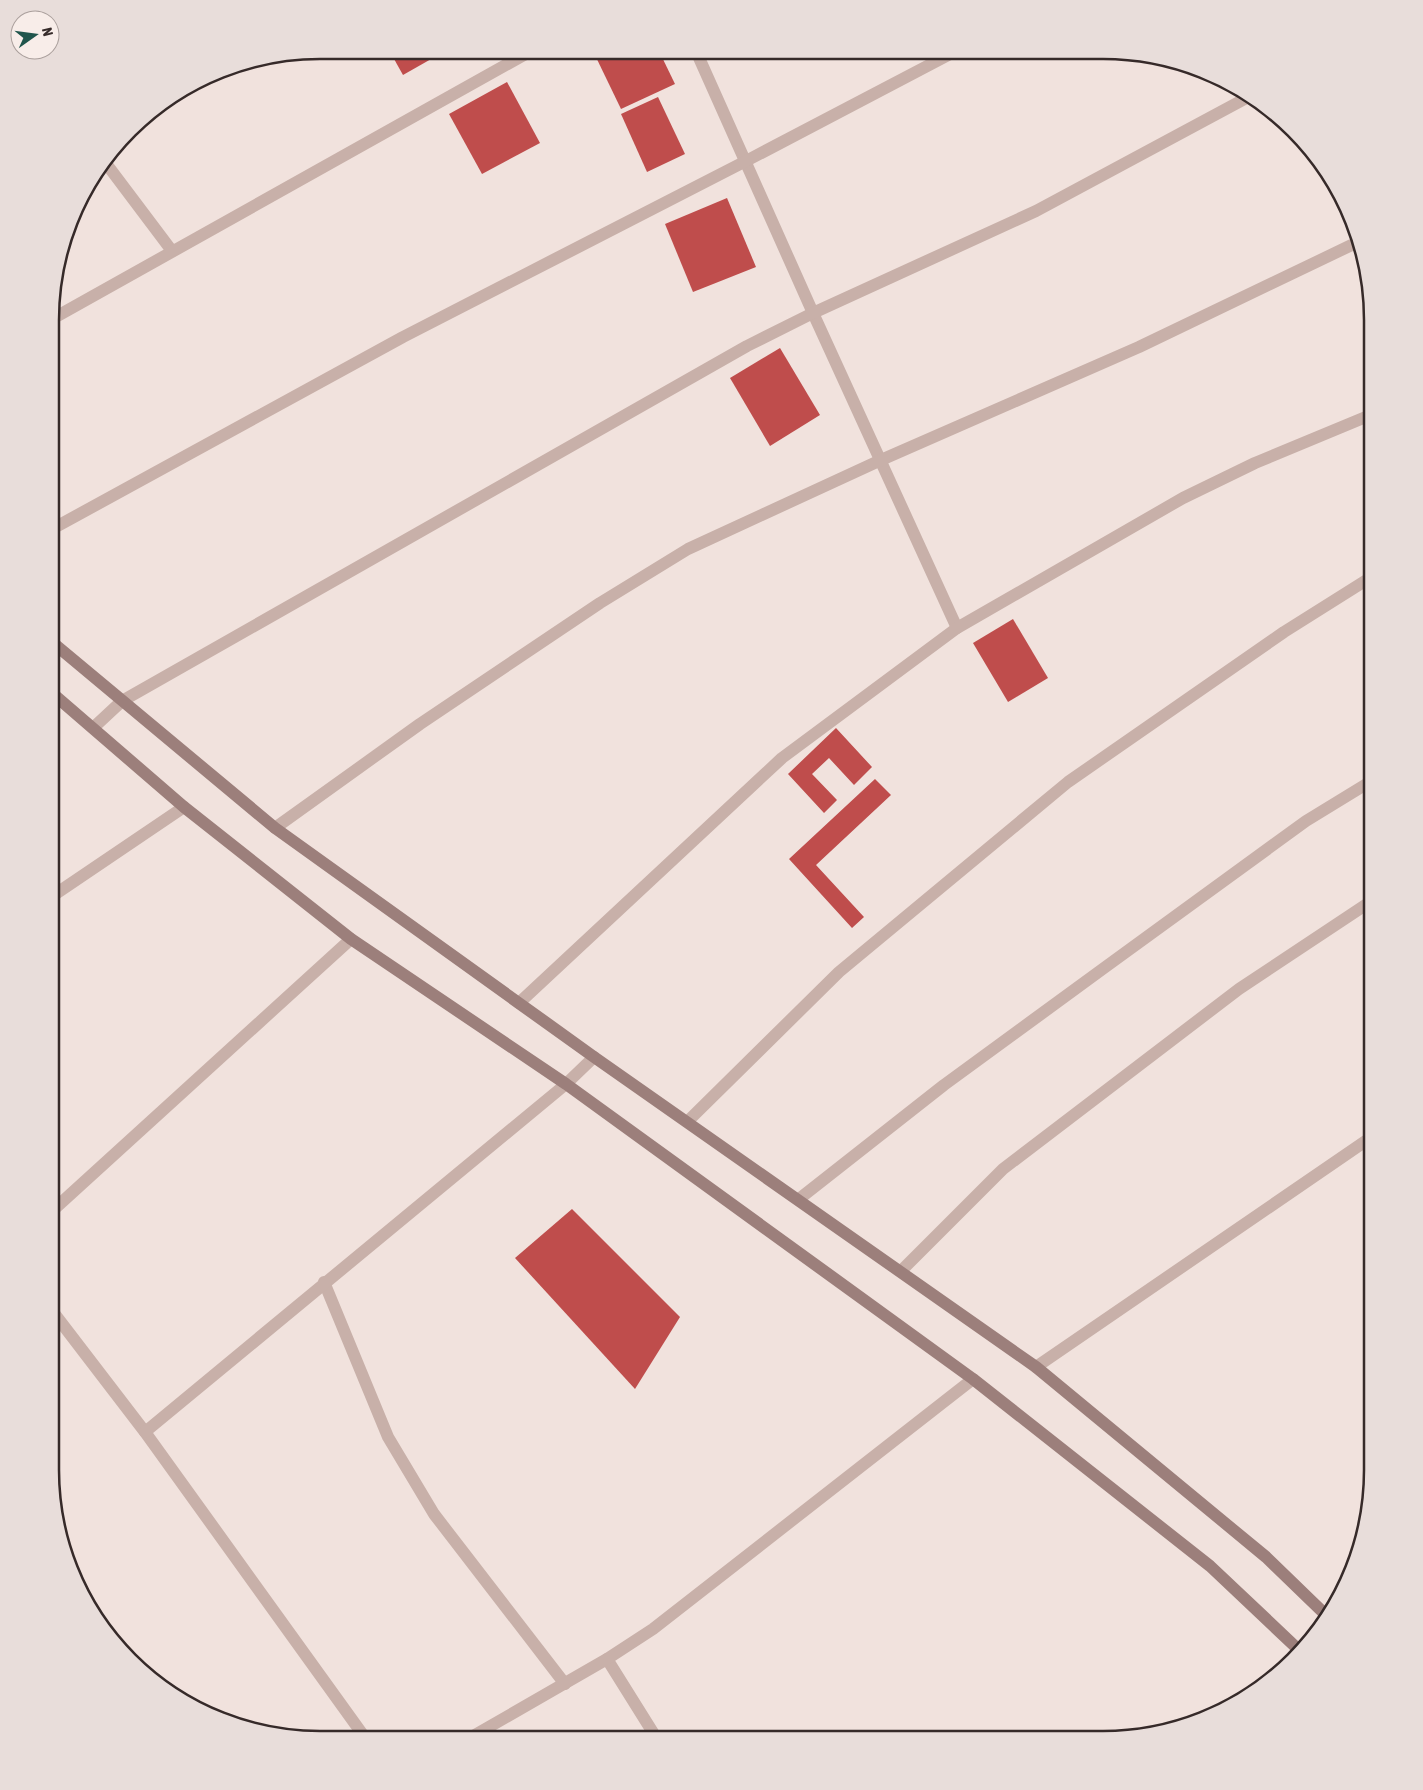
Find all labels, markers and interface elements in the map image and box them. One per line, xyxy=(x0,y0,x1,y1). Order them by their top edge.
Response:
north arrow xyxy=(10,10,60,60)
text: N xyxy=(39,26,56,38)

